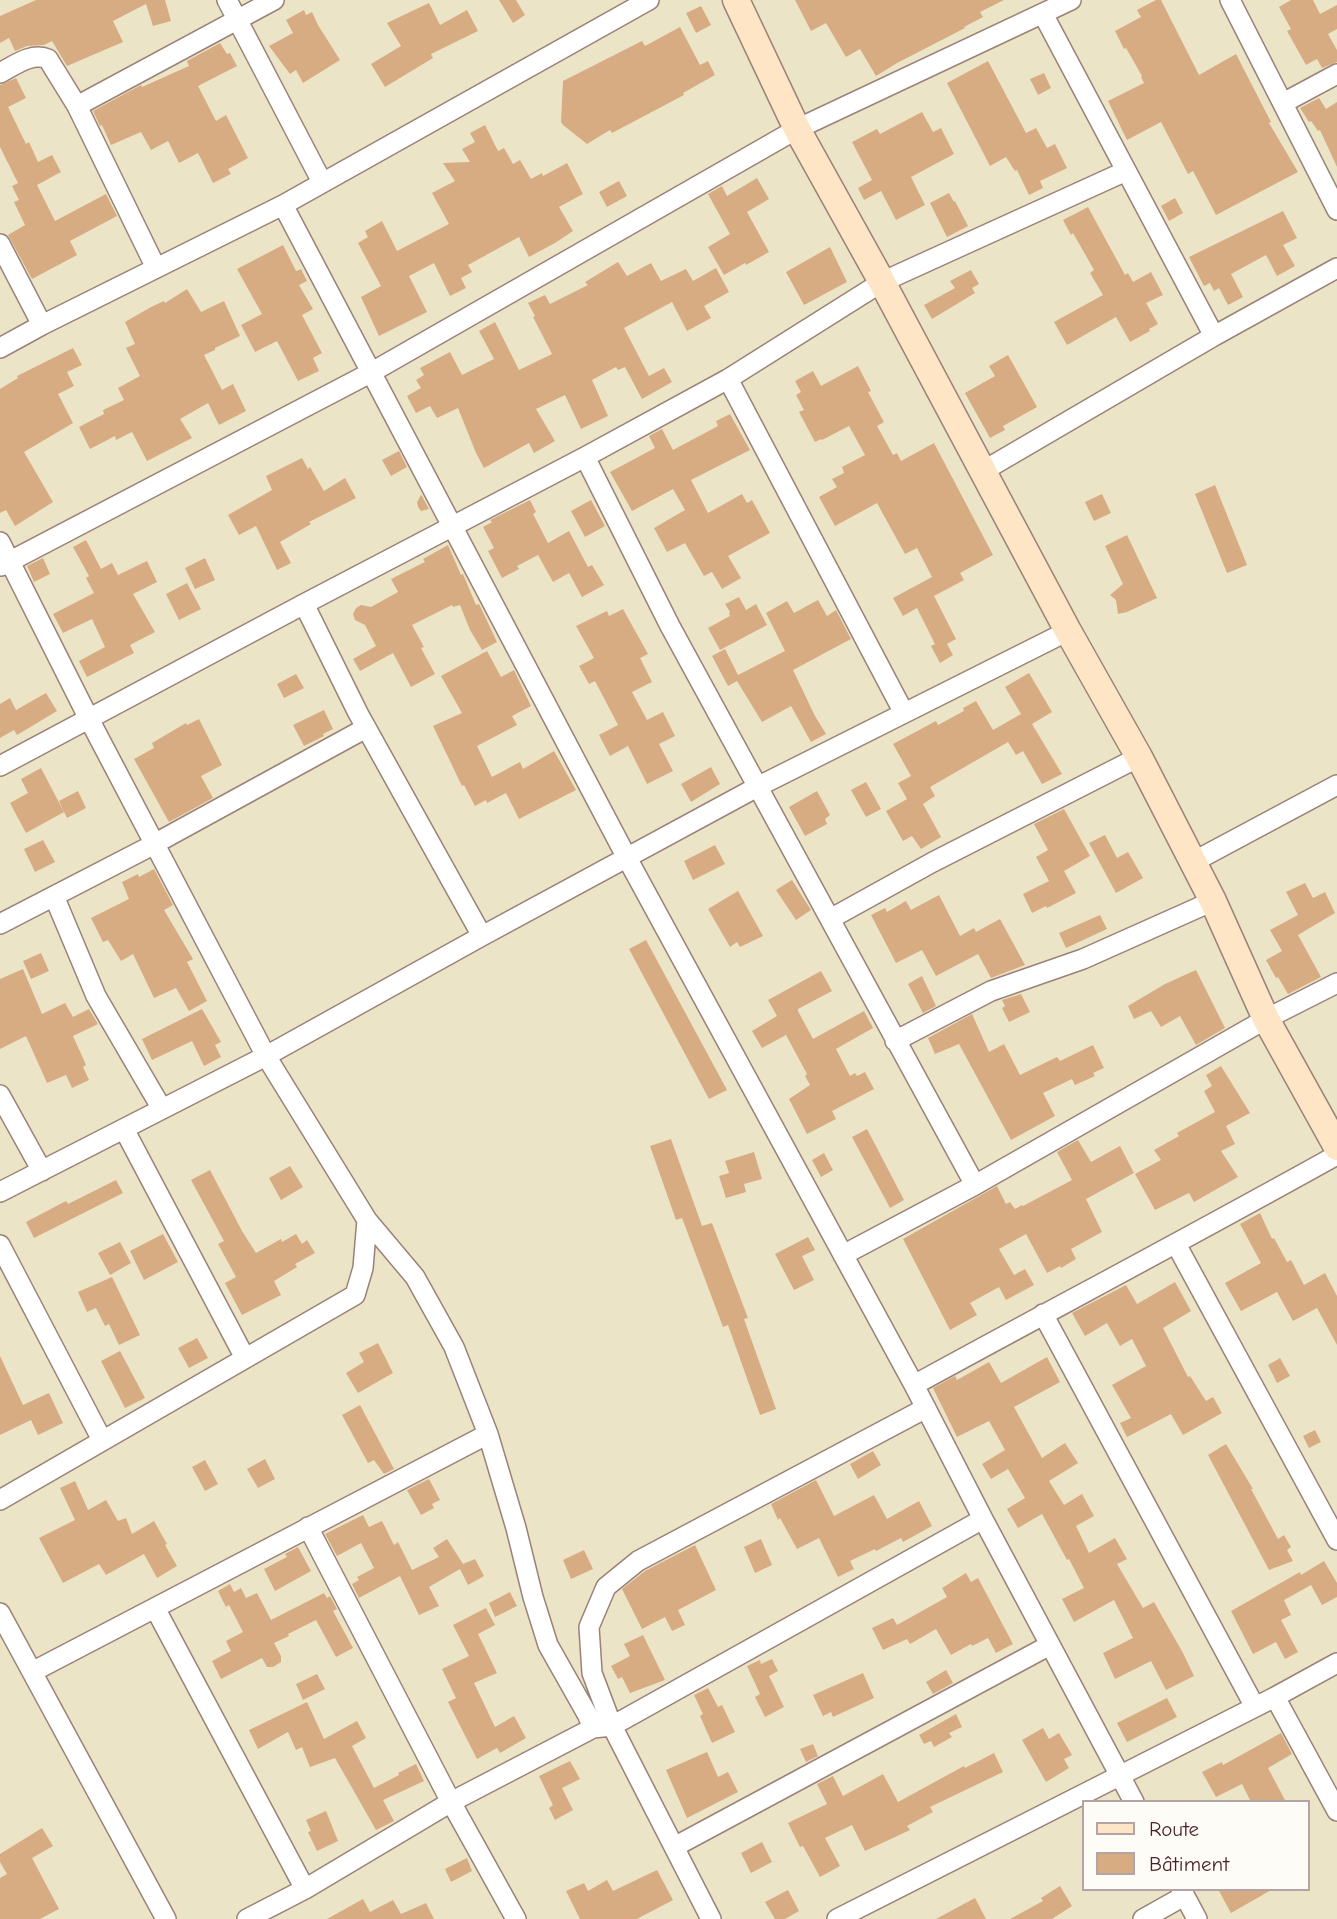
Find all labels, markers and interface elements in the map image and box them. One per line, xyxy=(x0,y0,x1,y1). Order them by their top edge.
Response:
legend xyxy=(1082,1800,1309,1891)
text: Route xyxy=(1149,1817,1199,1841)
text: Bâtiment xyxy=(1149,1852,1229,1876)

